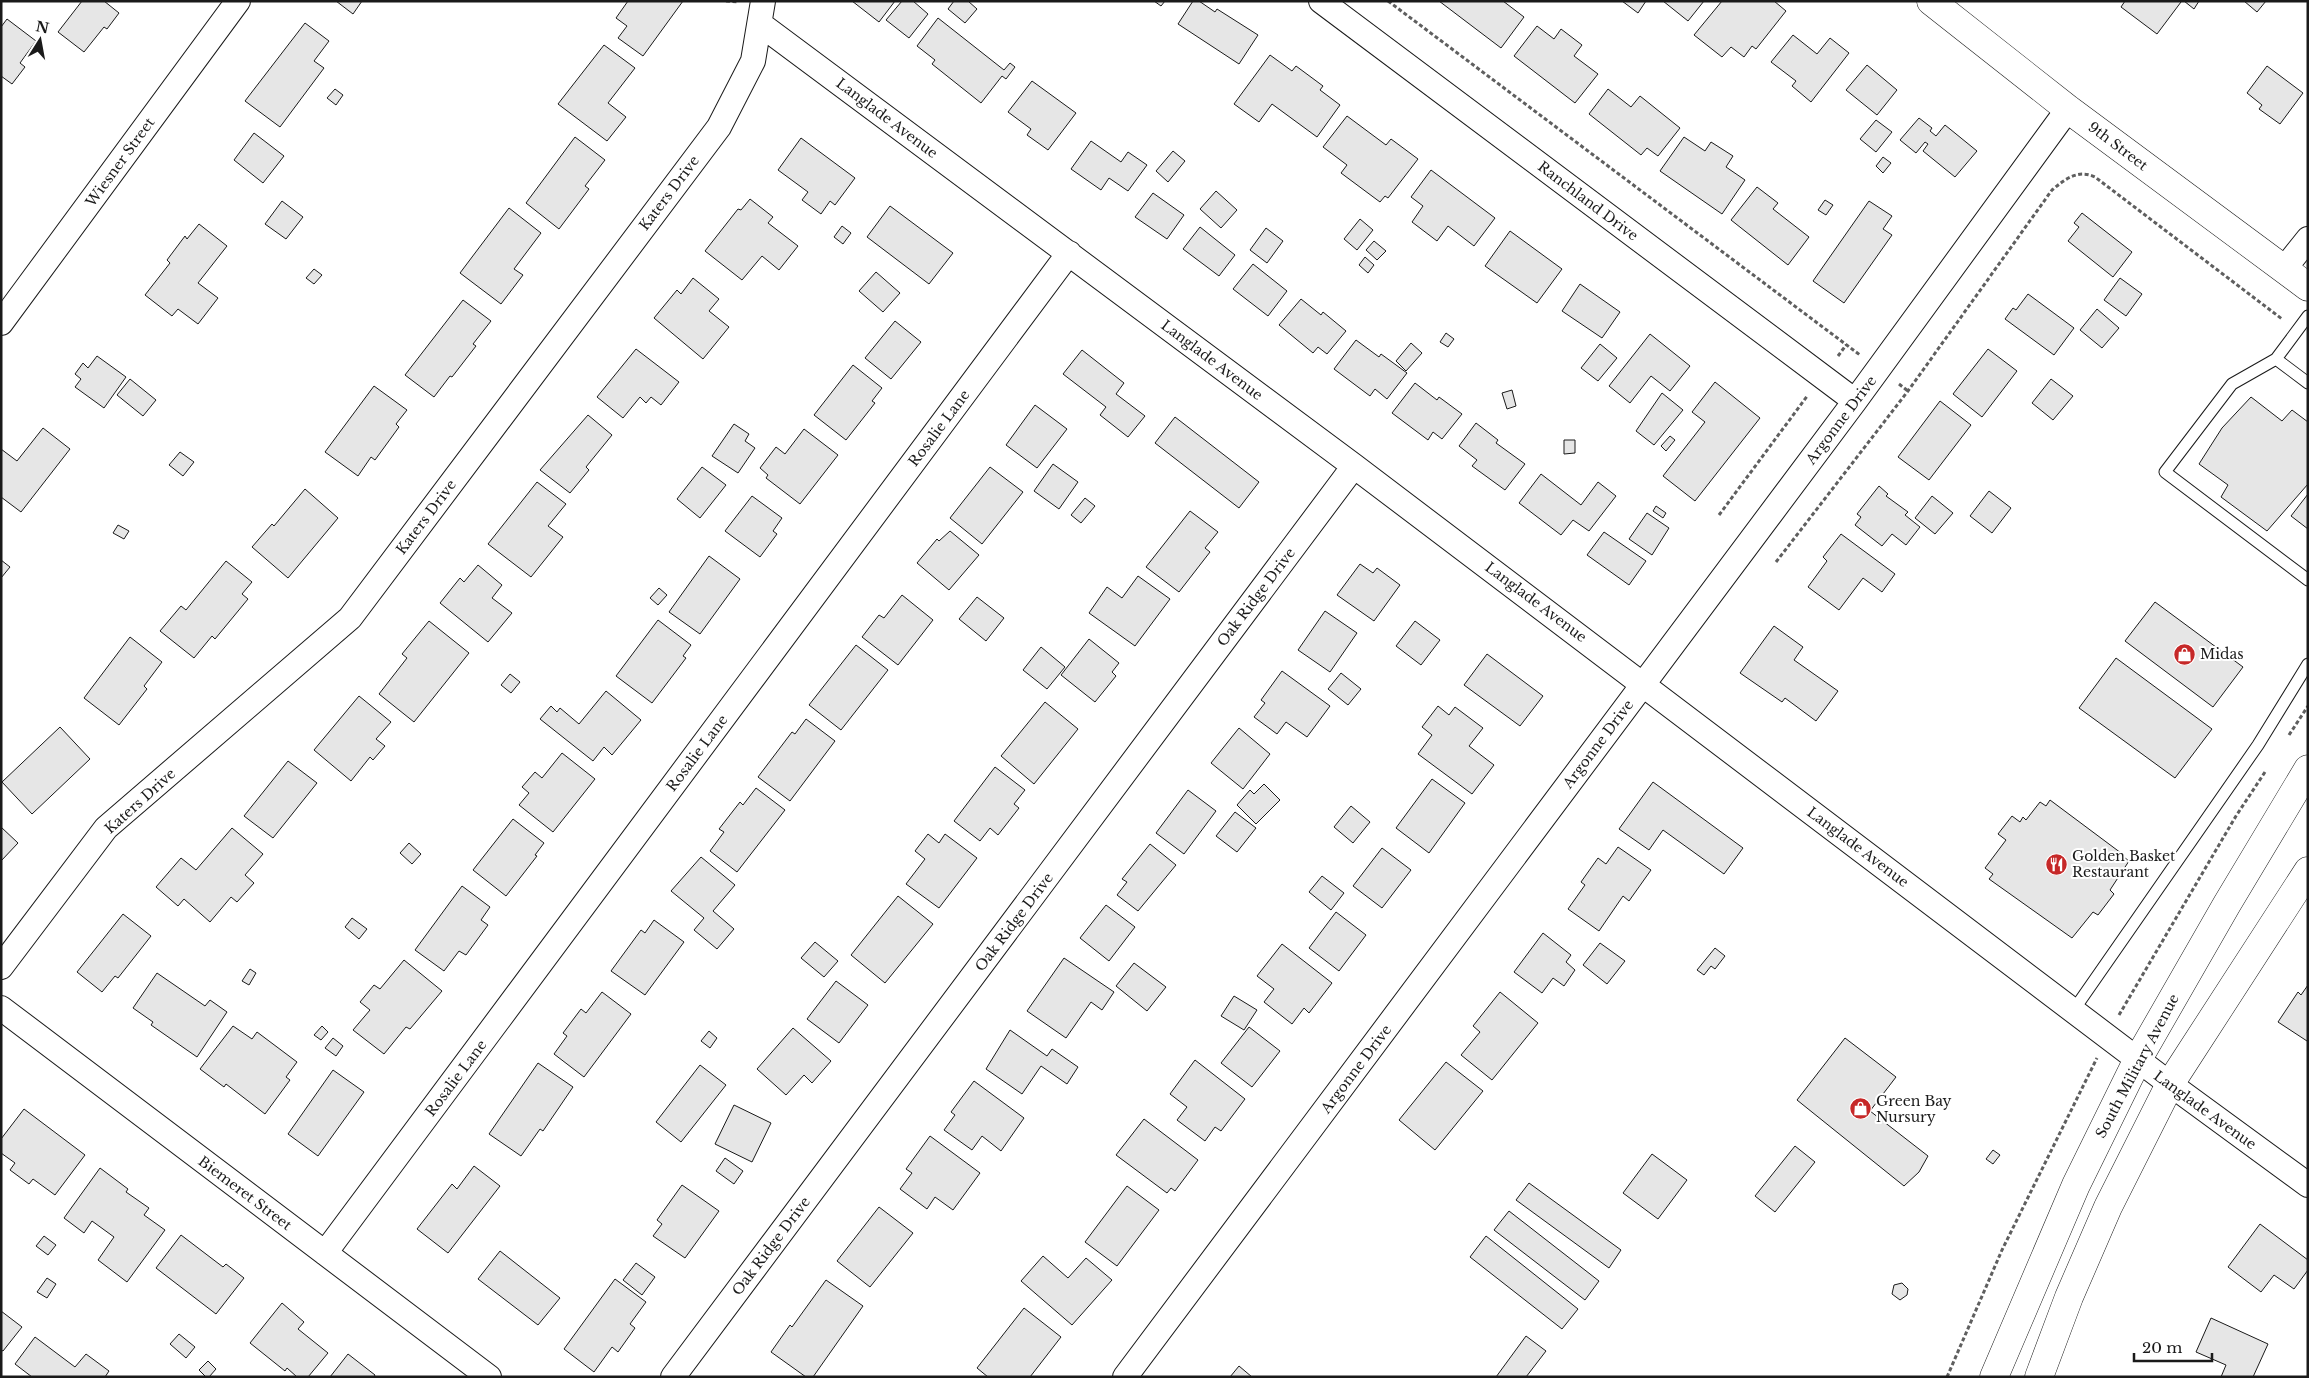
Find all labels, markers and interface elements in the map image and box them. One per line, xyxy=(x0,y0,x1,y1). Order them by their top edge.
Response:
north arrow xyxy=(15,15,65,65)
text: N xyxy=(34,17,51,37)
street label: Langlade Avenue xyxy=(833,74,941,162)
street label: Wiesner Street xyxy=(81,113,159,211)
street label: 9th Street xyxy=(2085,118,2152,175)
street label: Katers Drive xyxy=(635,152,703,234)
street label: Ranchland Drive xyxy=(1534,157,1642,245)
street label: Langlade Avenue xyxy=(1158,316,1266,404)
street label: Argonne Drive xyxy=(1801,372,1880,469)
street label: Rosalie Lane xyxy=(904,386,974,470)
street label: Katers Drive xyxy=(392,476,460,558)
street label: Oak Ridge Drive xyxy=(1213,544,1299,650)
street label: Langlade Avenue xyxy=(1482,558,1590,646)
shop icon: Midas xyxy=(2172,642,2196,666)
place label: Midas xyxy=(2200,645,2244,663)
street label: Argonne Drive xyxy=(1558,696,1637,793)
street label: Rosalie Lane xyxy=(662,711,732,795)
street label: Katers Drive xyxy=(101,765,179,837)
street label: Langlade Avenue xyxy=(1804,803,1912,891)
place label: Golden Basket Restaurant xyxy=(2072,847,2176,881)
restaurant icon: Golden Basket Restaurant xyxy=(2044,852,2068,876)
street label: Oak Ridge Drive xyxy=(971,869,1057,975)
street label: South Military Avenue xyxy=(2091,991,2183,1141)
street label: Argonne Drive xyxy=(1316,1021,1395,1118)
street label: Rosalie Lane xyxy=(421,1036,491,1120)
street label: Langlade Avenue xyxy=(2150,1067,2260,1153)
place label: Green Bay Nursury xyxy=(1876,1092,1952,1126)
shop icon: Green Bay Nursury xyxy=(1848,1097,1872,1121)
street label: Biemeret Street xyxy=(195,1152,296,1234)
street label: Oak Ridge Drive xyxy=(728,1193,814,1299)
scale bar xyxy=(2134,1330,2212,1362)
text: 20 m xyxy=(2142,1338,2182,1357)

